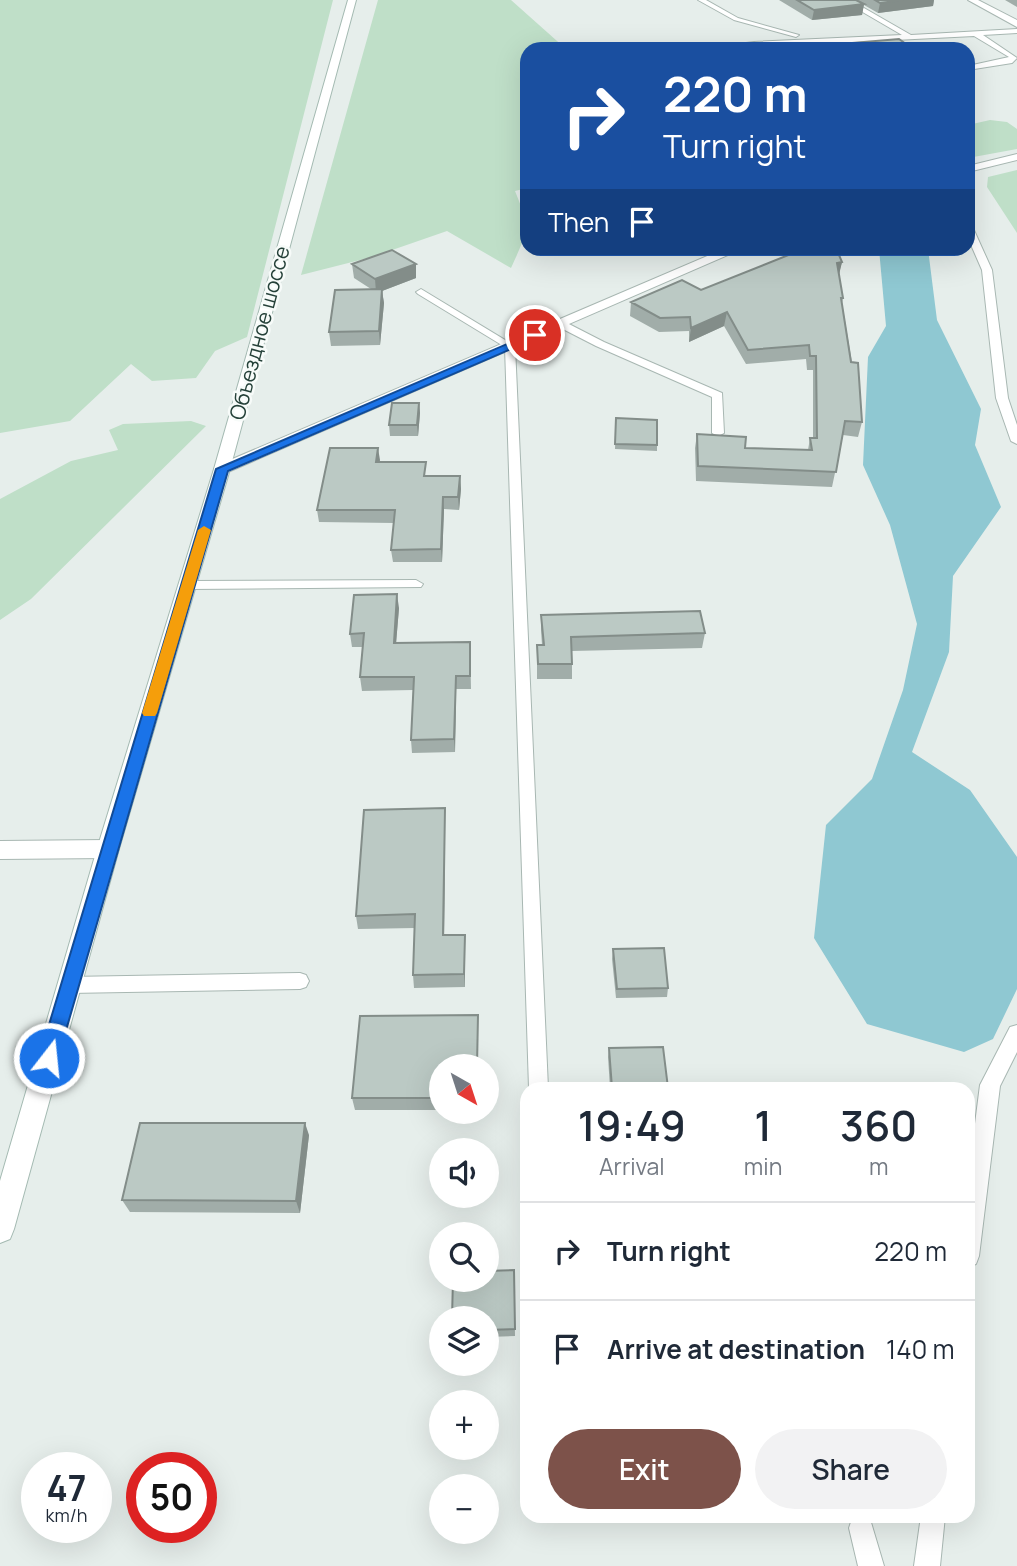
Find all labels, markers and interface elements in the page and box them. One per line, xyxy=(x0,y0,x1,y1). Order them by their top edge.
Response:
text: 220 m xyxy=(663,60,807,127)
icon: right xyxy=(548,70,639,161)
text: Turn right xyxy=(663,124,806,168)
icon: arrive xyxy=(623,203,661,241)
text: Then xyxy=(548,204,609,240)
street label: Объездное шоссе xyxy=(222,243,296,423)
pin xyxy=(505,305,565,365)
icon: arrive xyxy=(516,316,554,354)
position arrow xyxy=(12,1021,86,1095)
north arrow xyxy=(429,1054,499,1124)
map controls xyxy=(429,1054,499,1544)
text: 19:49 xyxy=(578,1096,686,1154)
text: 1 xyxy=(754,1096,772,1154)
text: 360 xyxy=(840,1096,917,1154)
button: sound xyxy=(429,1138,499,1208)
text: Arrival xyxy=(599,1150,665,1182)
text: min xyxy=(744,1150,782,1182)
text: m xyxy=(869,1150,888,1182)
button: search xyxy=(429,1222,499,1292)
icon: right xyxy=(548,1232,586,1270)
text: Turn right xyxy=(607,1233,731,1269)
text: 220 m xyxy=(874,1233,947,1269)
button: layers xyxy=(429,1306,499,1376)
icon: arrive xyxy=(548,1330,586,1368)
text: Arrive at destination xyxy=(607,1331,865,1367)
text: 140 m xyxy=(886,1331,955,1367)
button: + xyxy=(429,1390,499,1460)
button: Exit xyxy=(548,1429,741,1509)
button: Share xyxy=(755,1429,947,1509)
speed limit sign: 50 xyxy=(126,1452,217,1543)
text: 47 xyxy=(47,1464,86,1512)
button: − xyxy=(429,1474,499,1544)
text: km/h xyxy=(46,1503,87,1527)

